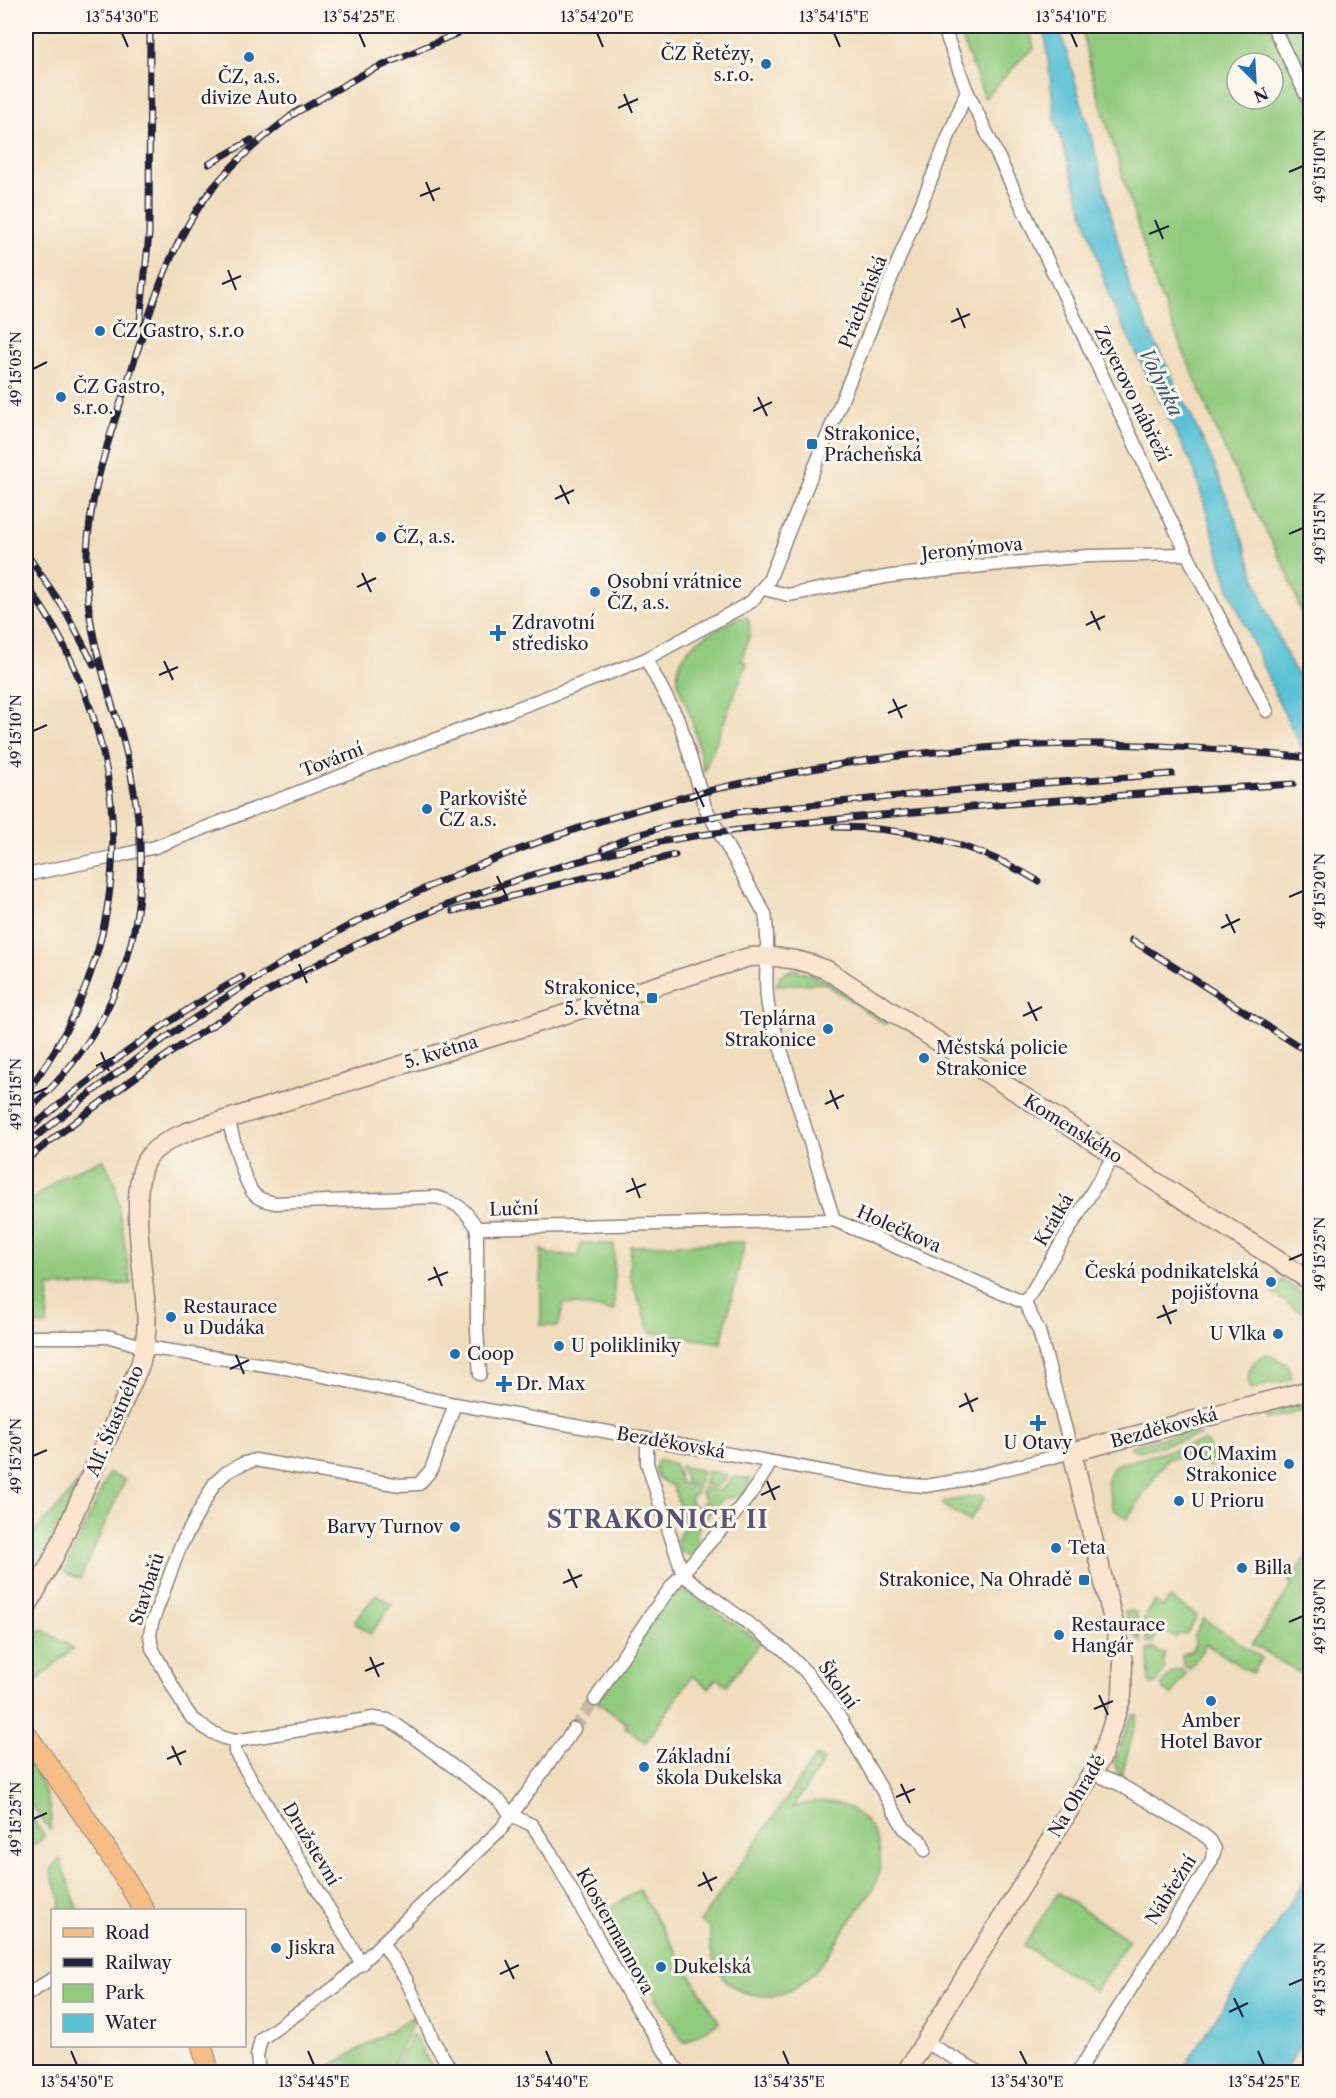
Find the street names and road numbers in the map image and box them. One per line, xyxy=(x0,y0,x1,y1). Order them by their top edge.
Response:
street label: Prácheňská xyxy=(834,252,892,352)
street label: Zeyerovo nábřeží xyxy=(1090,323,1175,466)
street label: Jeronýmova xyxy=(917,533,1024,566)
street label: Tovární xyxy=(298,738,367,782)
street label: 5. května xyxy=(402,1030,481,1074)
street label: Komenského xyxy=(1019,1090,1127,1168)
street label: Krátká xyxy=(1030,1190,1078,1250)
street label: Luční xyxy=(489,1197,540,1221)
street label: Holečkova xyxy=(853,1201,945,1258)
street label: Alf. Šťastného xyxy=(79,1361,148,1481)
street label: Bezděkovská xyxy=(1108,1403,1220,1453)
street label: Bezděkovská xyxy=(615,1423,728,1463)
street label: Stavbařů xyxy=(125,1550,169,1628)
street label: Školní xyxy=(813,1656,865,1714)
street label: Na Ohradě xyxy=(1044,1751,1110,1841)
street label: Družstevní xyxy=(278,1799,345,1890)
street label: Nábřežní xyxy=(1141,1851,1201,1929)
street label: Klostermannova xyxy=(571,1864,659,1998)

